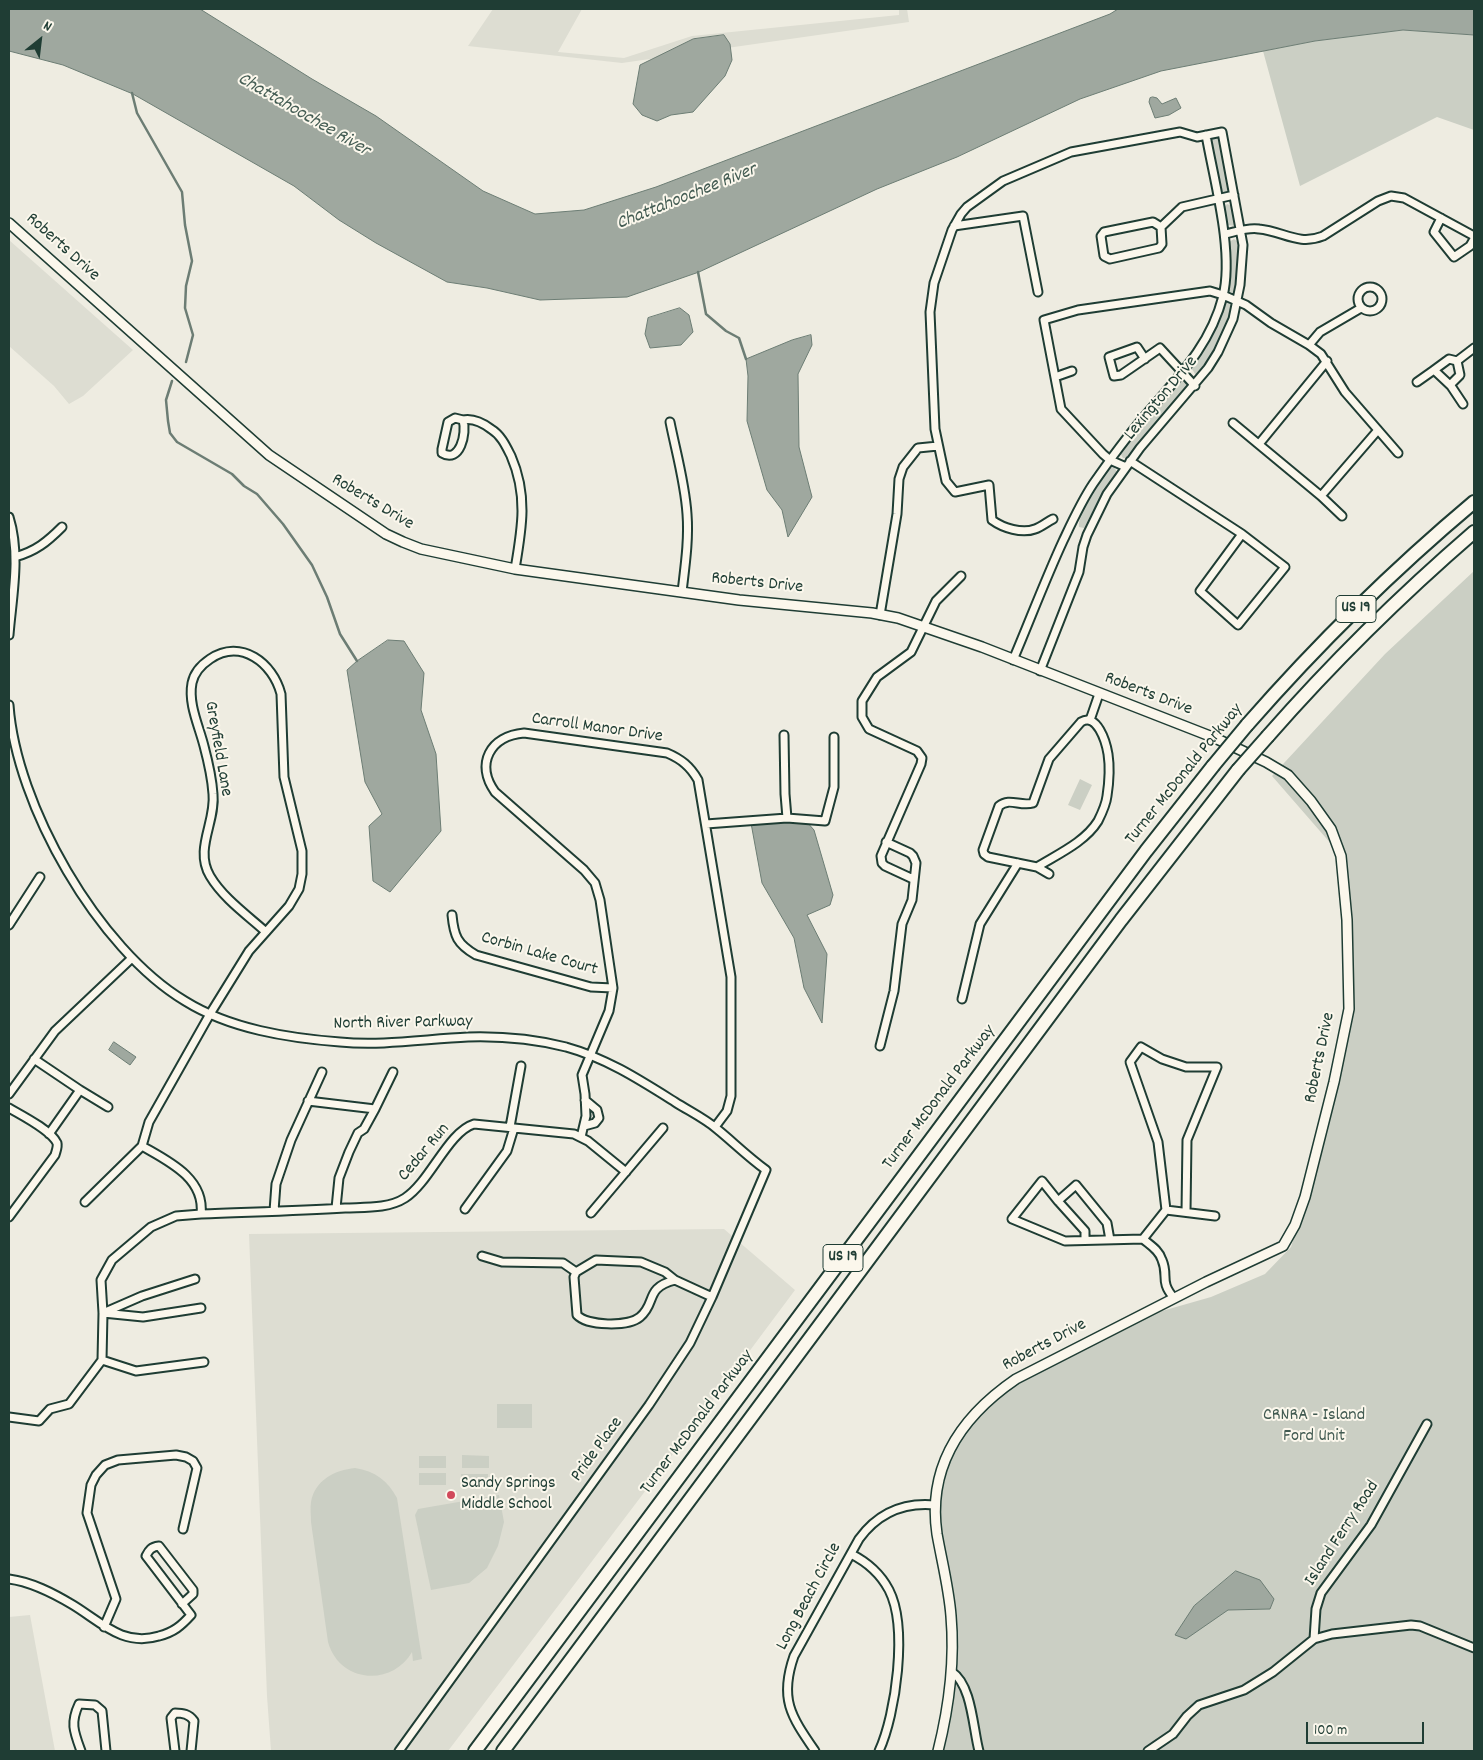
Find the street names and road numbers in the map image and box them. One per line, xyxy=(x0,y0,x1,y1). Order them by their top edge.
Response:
street label: Roberts Drive xyxy=(21,209,103,287)
street label: Lexington Drive xyxy=(1121,353,1203,445)
street label: Roberts Drive xyxy=(327,470,417,536)
street label: Roberts Drive xyxy=(710,568,804,600)
road number: US 19 xyxy=(1336,596,1376,622)
street label: Roberts Drive xyxy=(1101,668,1195,722)
street label: Greyfield Lane xyxy=(198,700,236,798)
street label: Turner McDonald Parkway xyxy=(1121,700,1249,850)
street label: Carroll Manor Drive xyxy=(530,709,664,749)
street label: Corbin Lake Court xyxy=(478,928,600,982)
street label: Roberts Drive xyxy=(1301,1011,1341,1105)
street label: North River Parkway xyxy=(333,1012,473,1036)
street label: Turner McDonald Parkway xyxy=(879,1021,1001,1175)
street label: Cedar Run xyxy=(394,1120,456,1186)
road number: US 19 xyxy=(823,1244,863,1272)
street label: Roberts Drive xyxy=(999,1315,1091,1377)
street label: Turner McDonald Parkway xyxy=(637,1346,759,1500)
street label: Pride Place xyxy=(567,1413,629,1487)
street label: Island Ferry Road xyxy=(1301,1477,1385,1591)
street label: Long Beach Circle xyxy=(773,1540,847,1654)

